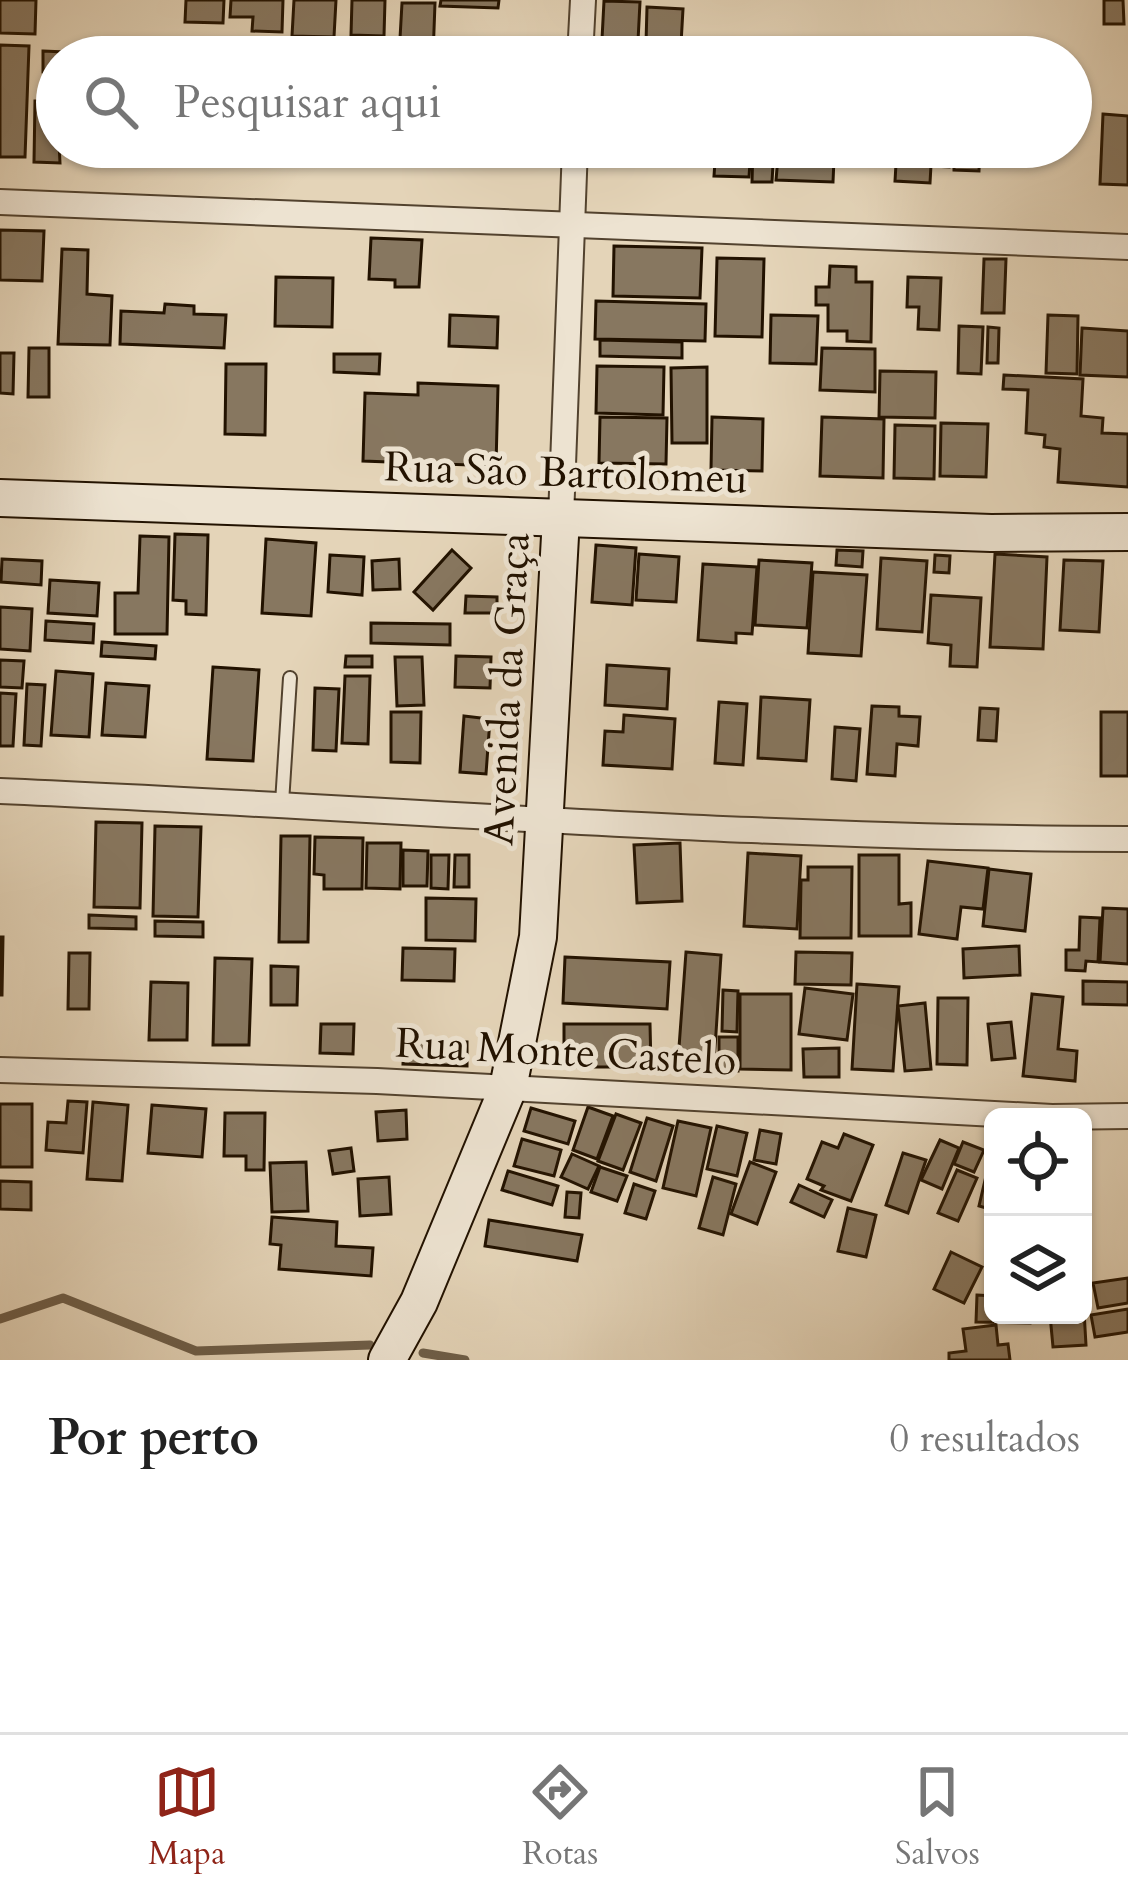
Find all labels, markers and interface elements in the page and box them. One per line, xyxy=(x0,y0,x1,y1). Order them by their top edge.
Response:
search box xyxy=(36,36,1092,168)
icon: search xyxy=(78,69,144,135)
text: Pesquisar aqui xyxy=(174,72,441,133)
street label: Rua São Bartolomeu xyxy=(383,438,749,508)
street label: Avenida da Graça xyxy=(470,531,544,847)
street label: Rua Monte Castelo xyxy=(394,1015,738,1089)
map controls xyxy=(984,1108,1092,1324)
button: locate xyxy=(984,1108,1092,1216)
button: layers xyxy=(984,1216,1092,1324)
text: Por perto xyxy=(48,1403,259,1473)
text: 0 resultados xyxy=(889,1412,1080,1465)
tab: Mapa xyxy=(148,1759,225,1876)
tab: Rotas xyxy=(522,1759,598,1876)
tab: Salvos xyxy=(895,1759,980,1876)

